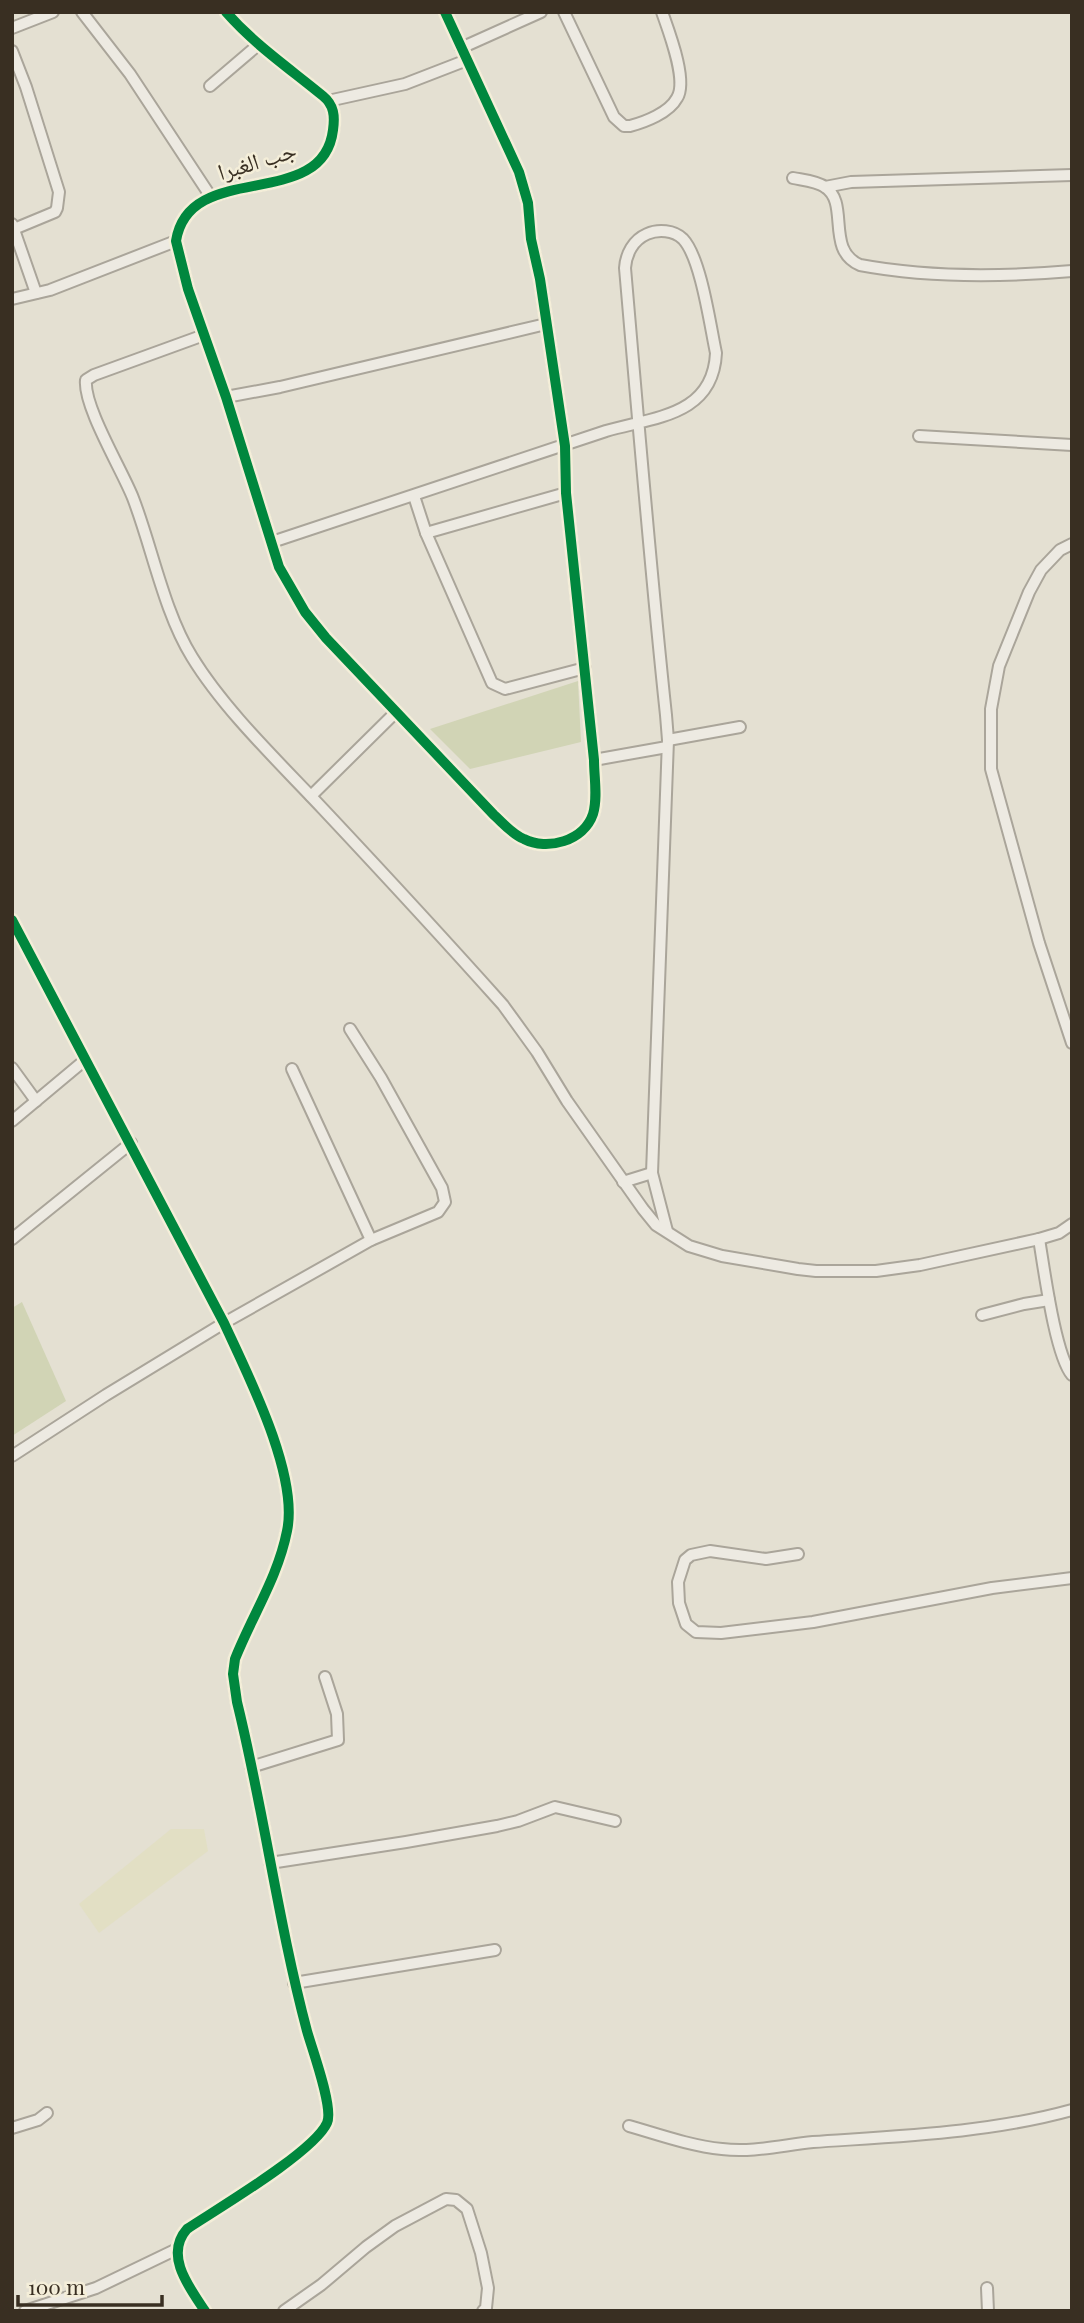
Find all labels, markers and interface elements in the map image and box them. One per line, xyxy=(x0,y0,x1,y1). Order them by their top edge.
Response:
street label: جب الغبرا xyxy=(214,133,300,186)
scale bar xyxy=(18,2264,161,2308)
text: 100 m xyxy=(28,2272,85,2300)

